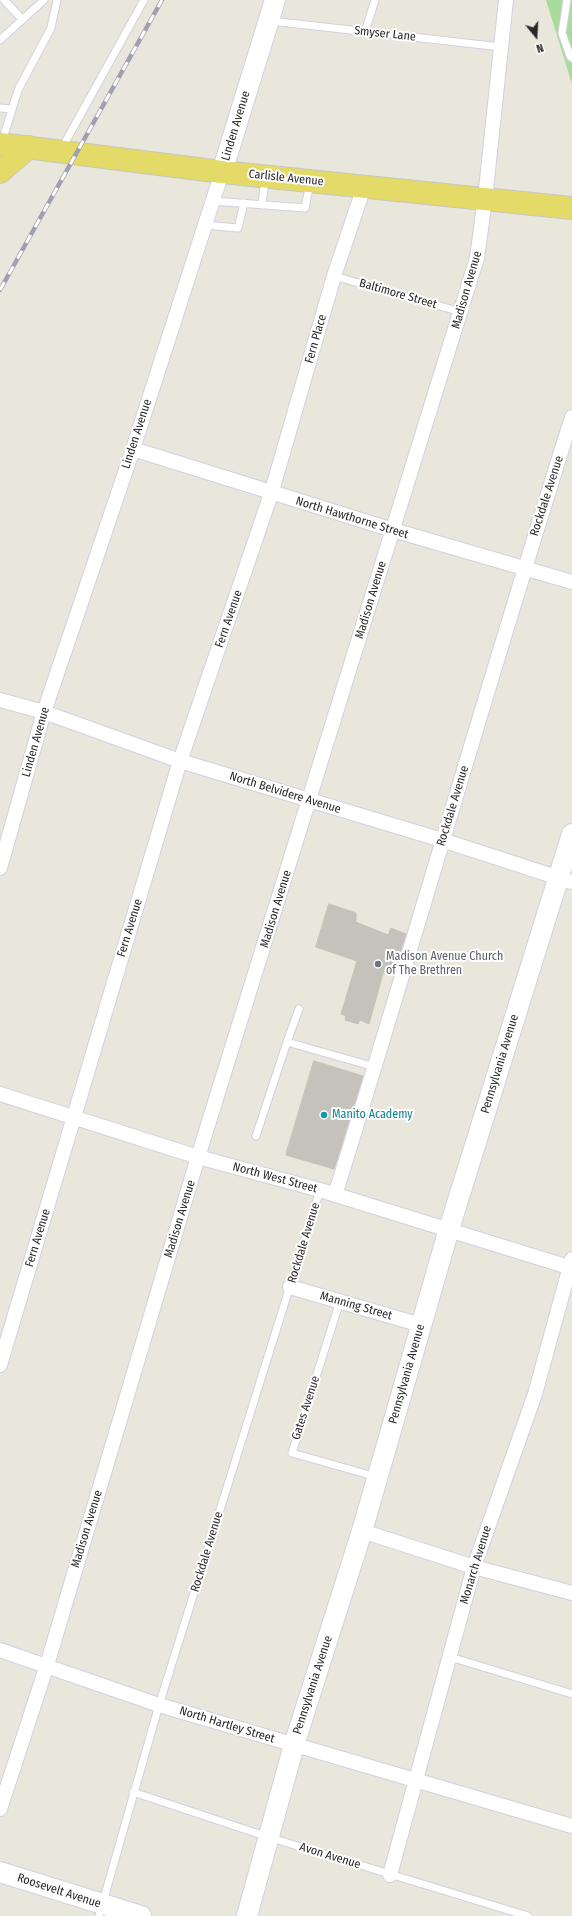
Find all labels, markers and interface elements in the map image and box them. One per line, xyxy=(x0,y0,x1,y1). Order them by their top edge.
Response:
north arrow xyxy=(516,16,556,56)
street label: Smyser Lane xyxy=(354,24,416,44)
text: N xyxy=(535,41,545,55)
street label: Linden Avenue xyxy=(219,89,253,163)
street label: Carlisle Avenue xyxy=(248,167,324,189)
street label: Madison Avenue xyxy=(449,249,485,331)
street label: Baltimore Street xyxy=(358,276,438,312)
street label: Fern Place xyxy=(302,313,330,365)
street label: Linden Avenue xyxy=(119,397,155,471)
street label: Rockdale Avenue xyxy=(527,454,567,538)
street label: North Hawthorne Street xyxy=(294,494,410,542)
street label: Madison Avenue xyxy=(352,559,390,641)
street label: Fern Avenue xyxy=(212,588,246,650)
street label: Linden Avenue xyxy=(19,705,53,779)
street label: Rockdale Avenue xyxy=(434,764,472,848)
street label: North Belvidere Avenue xyxy=(228,769,342,817)
street label: Madison Avenue xyxy=(257,868,295,950)
street label: Fern Avenue xyxy=(114,897,146,959)
place label: Madison Avenue Church of The Brethren xyxy=(386,950,503,978)
marker: Madison Avenue Church of The Brethren xyxy=(373,959,383,969)
street label: Pennsylvania Avenue xyxy=(478,1013,522,1115)
place label: Manito Academy xyxy=(332,1108,413,1122)
marker: Manito Academy xyxy=(319,1110,329,1120)
street label: North West Street xyxy=(231,1160,319,1196)
street label: Madison Avenue xyxy=(161,1178,199,1260)
street label: Rockdale Avenue xyxy=(285,1201,323,1285)
street label: Fern Avenue xyxy=(22,1207,54,1269)
street label: Manning Street xyxy=(318,1289,394,1323)
street label: Pennsylvania Avenue xyxy=(386,1323,428,1425)
street label: Gates Avenue xyxy=(289,1374,323,1442)
street label: Madison Avenue xyxy=(68,1488,106,1570)
street label: Rockdale Avenue xyxy=(188,1510,226,1594)
street label: Monarch Avenue xyxy=(457,1524,495,1606)
street label: Pennsylvania Avenue xyxy=(290,1634,336,1736)
street label: North Hartley Street xyxy=(178,1704,276,1746)
street label: Avon Avenue xyxy=(298,1840,362,1872)
street label: Roosevelt Avenue xyxy=(15,1871,103,1911)

